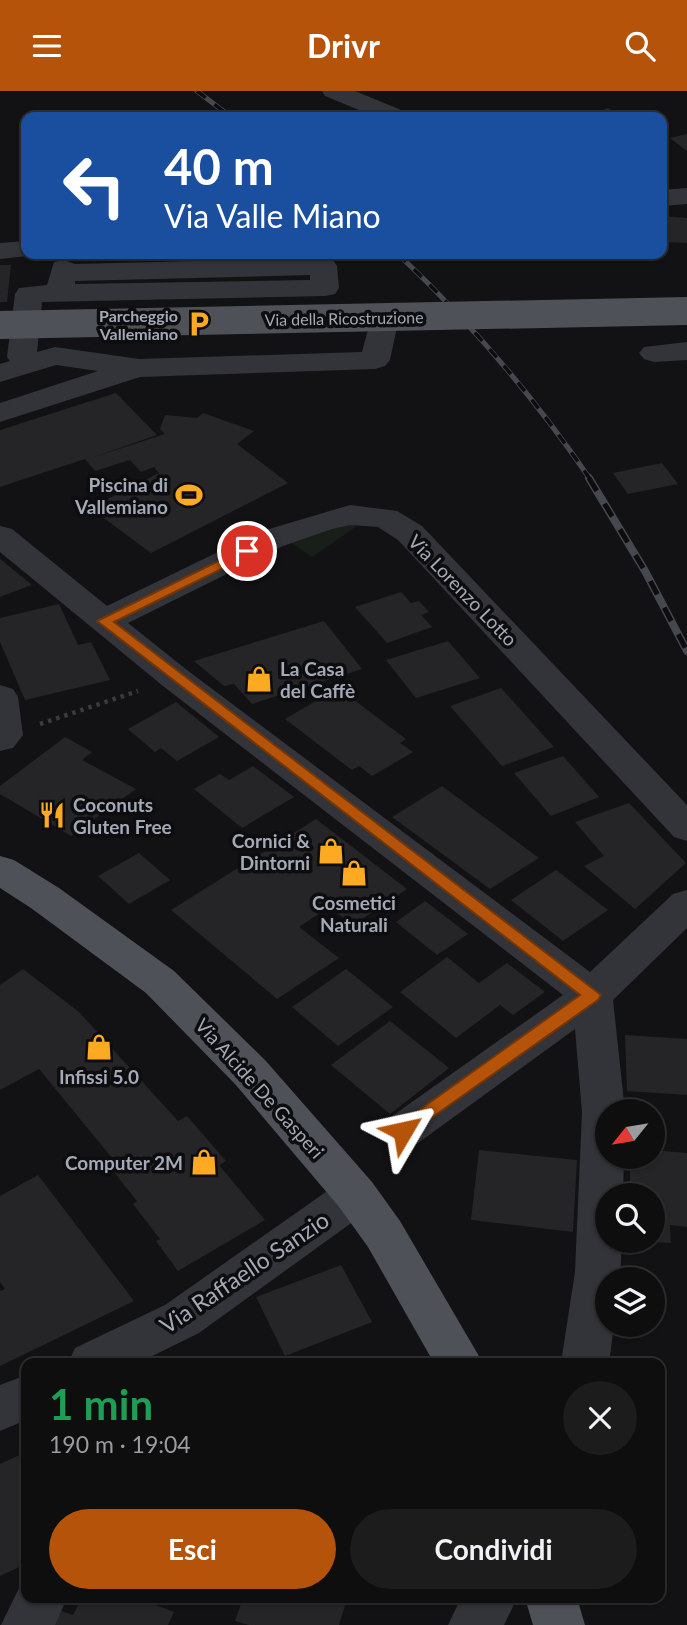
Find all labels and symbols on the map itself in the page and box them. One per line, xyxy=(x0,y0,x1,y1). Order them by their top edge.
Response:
place label: Parcheggio Vallemiano xyxy=(99,306,178,343)
street label: Via della Ricostruzione xyxy=(264,307,424,329)
parking icon: Parcheggio Vallemiano xyxy=(184,309,214,339)
place label: Piscina di Vallemiano xyxy=(74,473,168,518)
sports icon: Piscina di Vallemiano xyxy=(174,480,204,510)
pin xyxy=(217,521,277,581)
street label: Via Lorenzo Lotto xyxy=(404,529,522,651)
place label: La Casa del Caffè xyxy=(280,657,355,702)
shop icon: La Casa del Caffè xyxy=(244,664,274,694)
place label: Coconuts Gluten Free xyxy=(73,793,172,838)
restaurant icon: Coconuts Gluten Free xyxy=(37,800,67,830)
place label: Cornici & Dintorni xyxy=(232,829,310,874)
shop icon: Cornici & Dintorni xyxy=(316,836,346,866)
shop icon: Cosmetici Naturali xyxy=(339,858,369,888)
place label: Cosmetici Naturali xyxy=(312,891,396,936)
street label: Via Alcide De Gasperi xyxy=(191,1013,329,1163)
shop icon: Infissi 5.0 xyxy=(84,1032,114,1062)
place label: Infissi 5.0 xyxy=(59,1065,139,1088)
position arrow xyxy=(366,1094,440,1168)
north arrow xyxy=(595,1099,665,1169)
shop icon: Computer 2M xyxy=(189,1147,219,1177)
place label: Computer 2M xyxy=(65,1151,183,1174)
street label: Via Raffaello Sanzio xyxy=(154,1205,334,1339)

